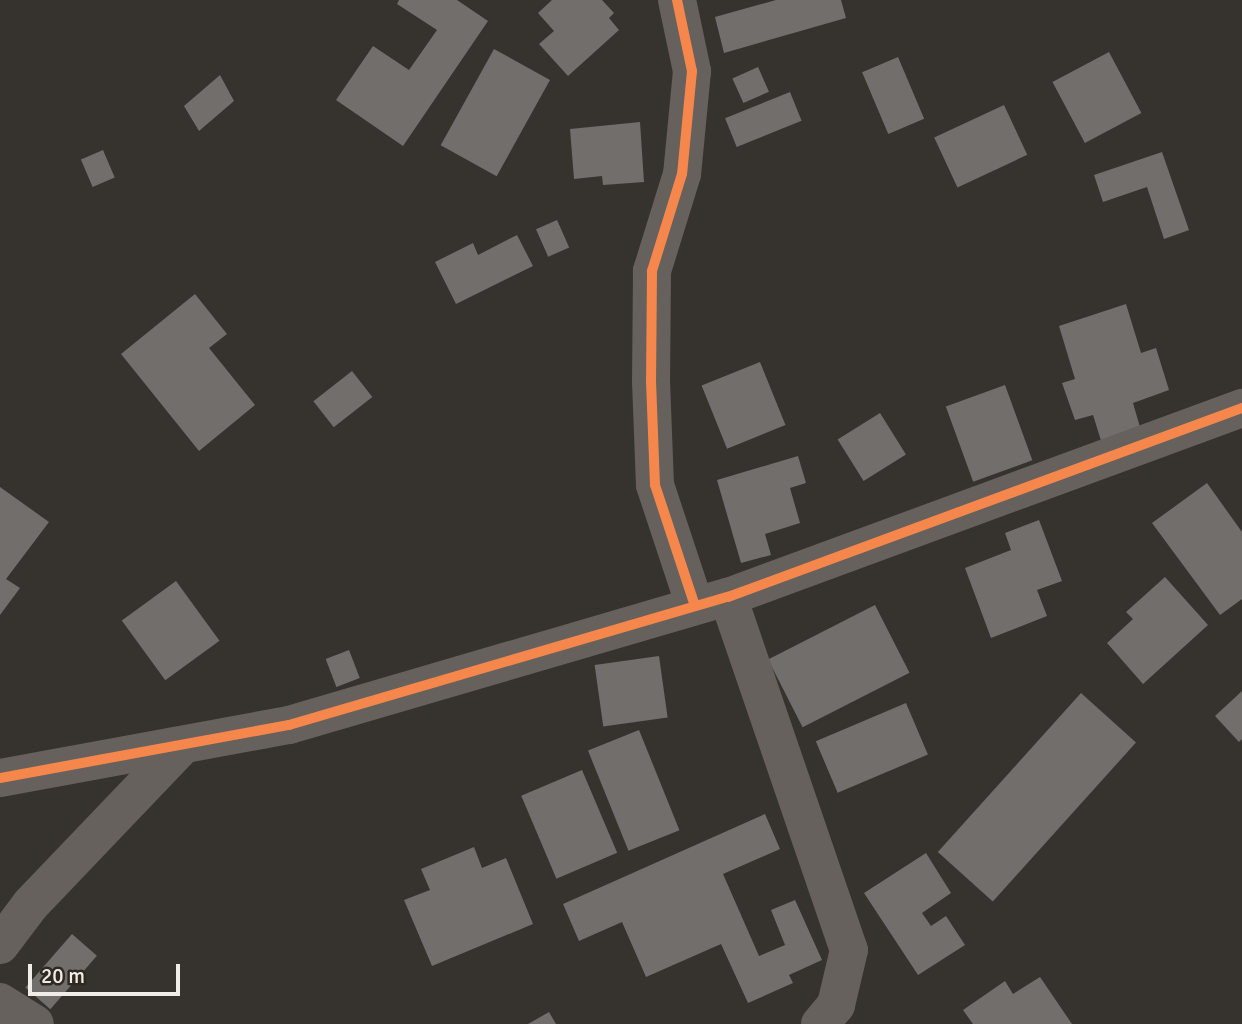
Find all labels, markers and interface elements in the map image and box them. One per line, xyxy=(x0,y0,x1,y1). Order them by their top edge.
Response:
scale bar xyxy=(32,950,184,994)
text: 20 m xyxy=(41,963,85,989)

